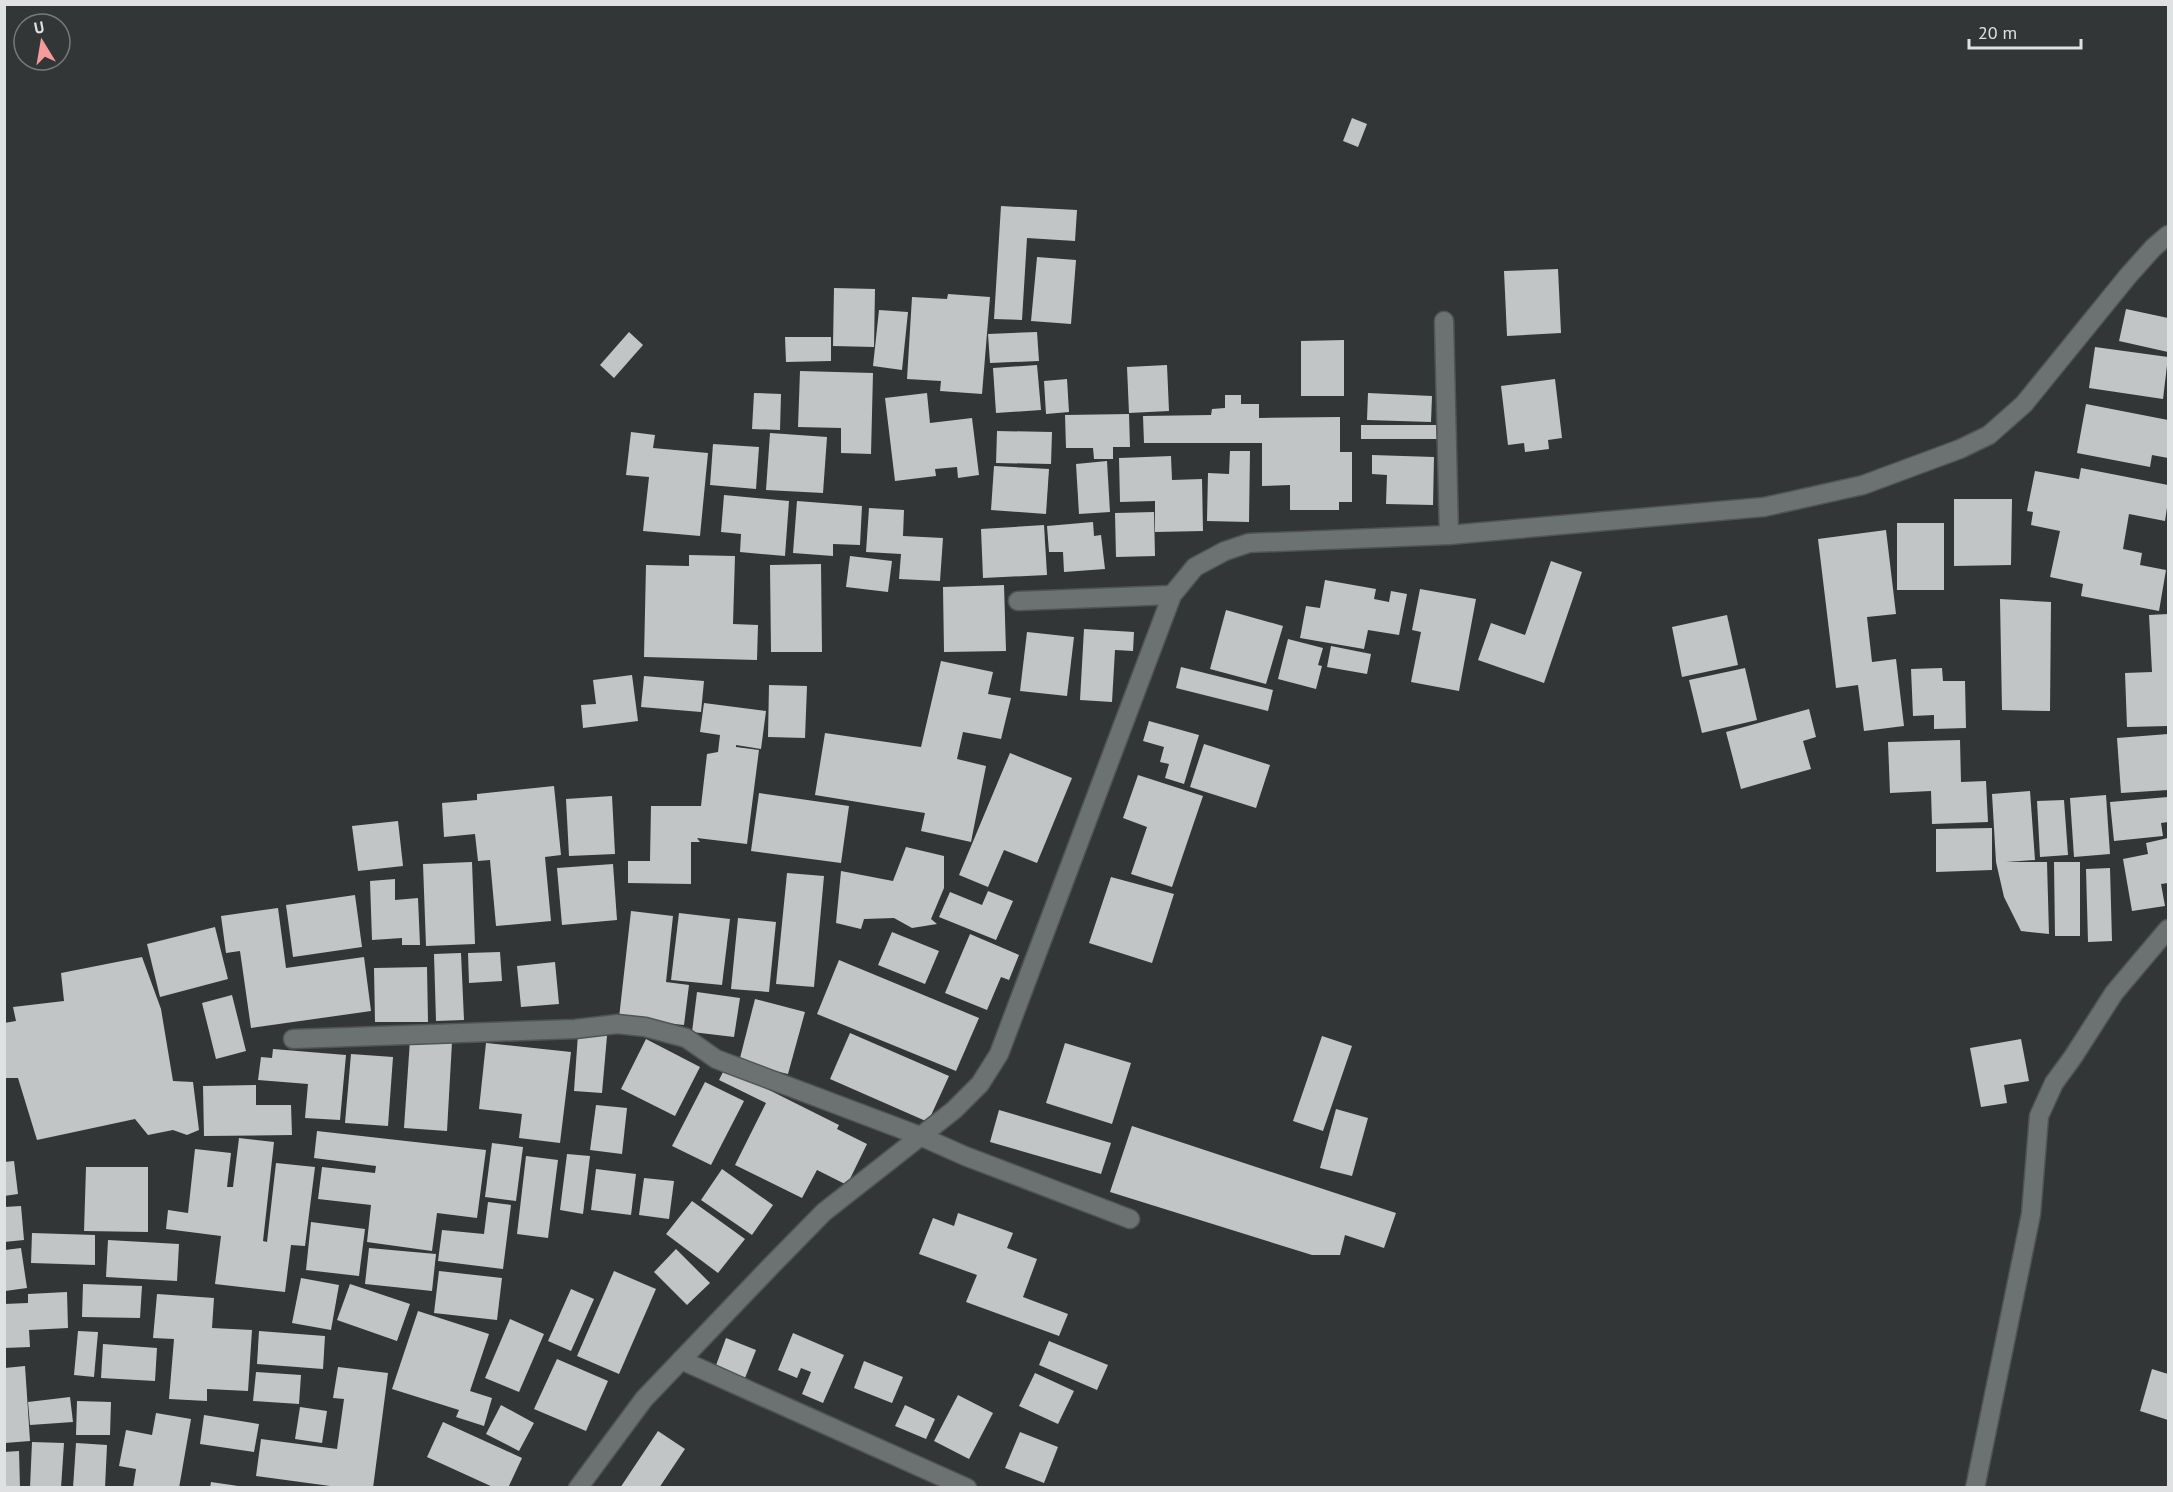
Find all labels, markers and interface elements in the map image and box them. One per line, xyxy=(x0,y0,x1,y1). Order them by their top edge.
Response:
north arrow xyxy=(12,12,72,72)
scale bar xyxy=(1969,12,2082,50)
text: U xyxy=(32,17,46,38)
text: 20 m xyxy=(1978,21,2017,44)

